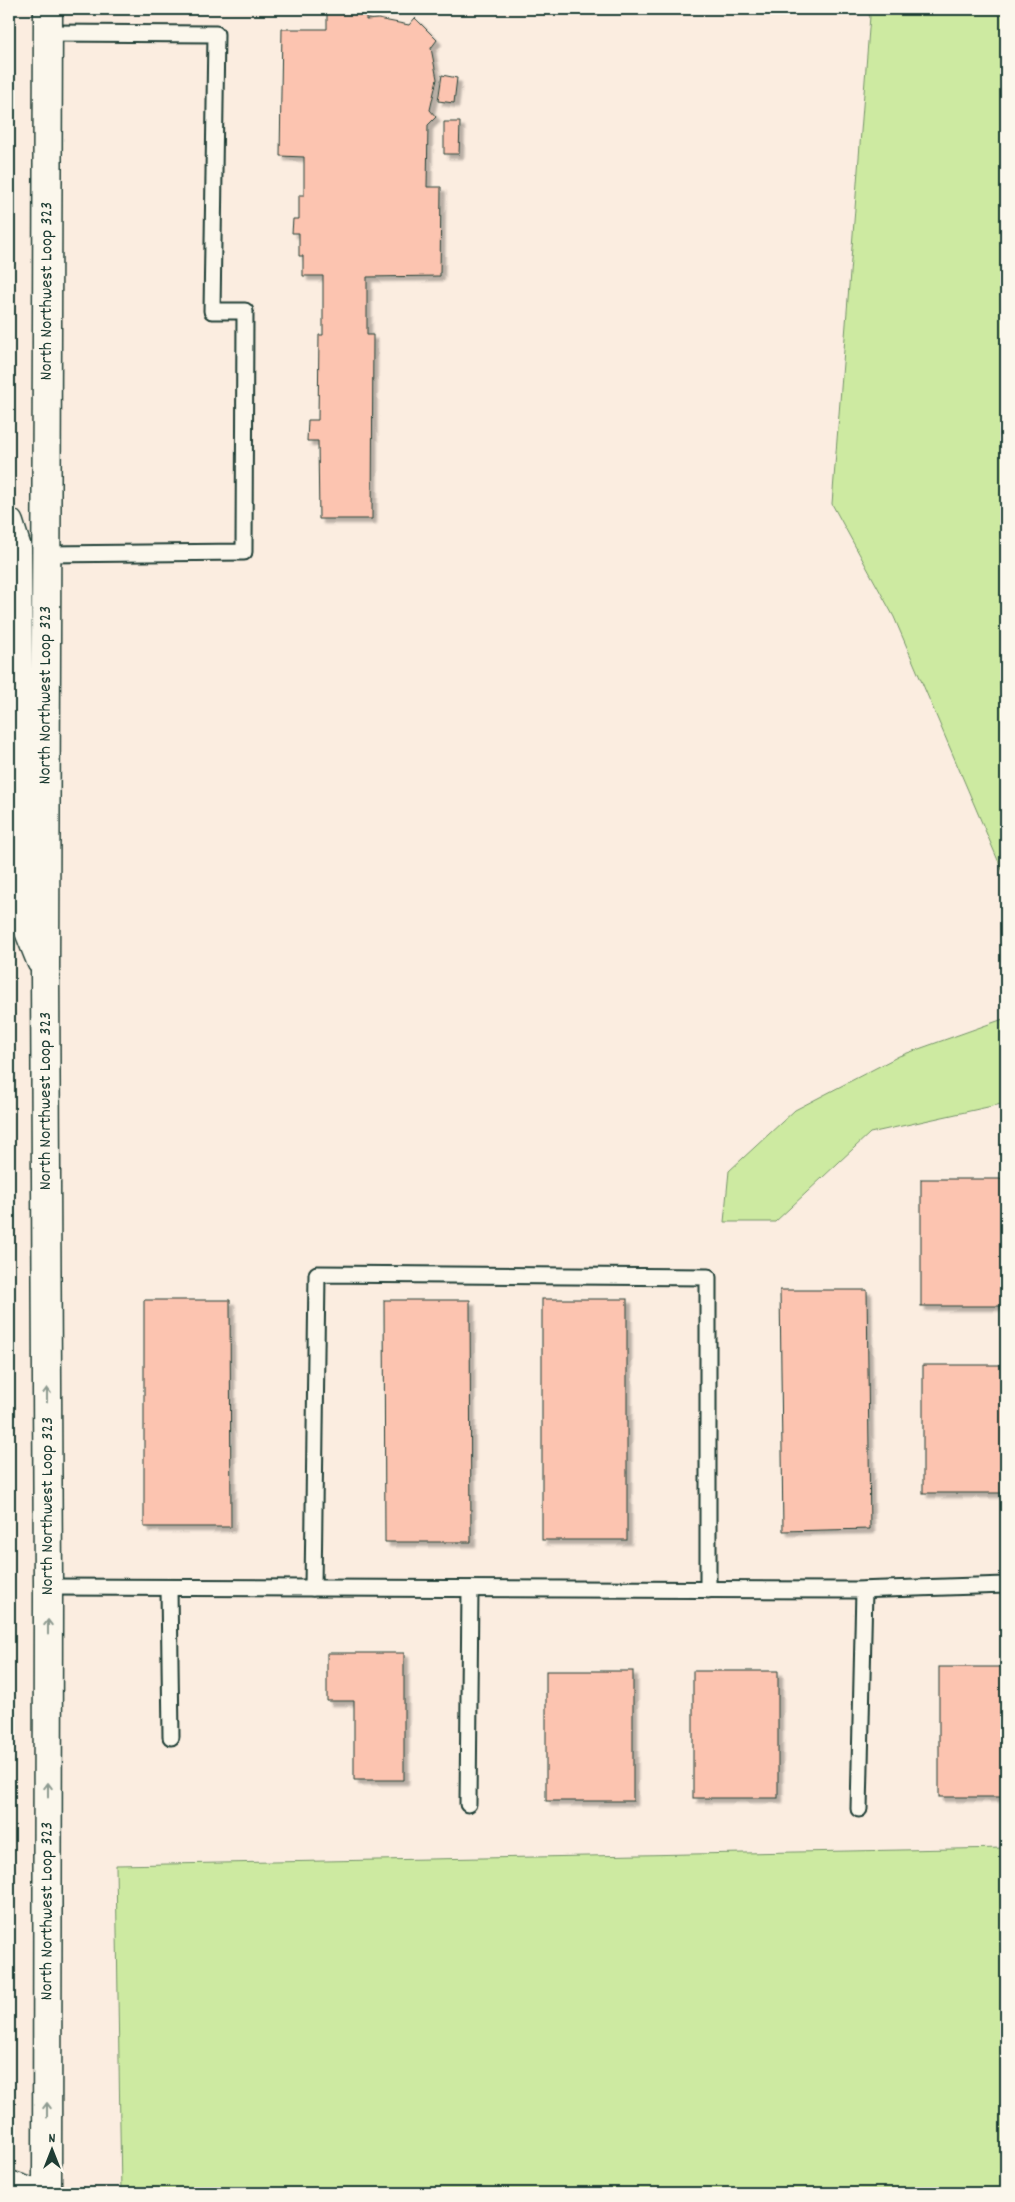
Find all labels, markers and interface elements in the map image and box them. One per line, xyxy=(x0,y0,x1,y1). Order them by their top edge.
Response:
street label: North Northwest Loop 323 xyxy=(34,202,60,380)
street label: North Northwest Loop 323 xyxy=(33,606,59,784)
street label: North Northwest Loop 323 xyxy=(34,1012,59,1190)
one-way arrow xyxy=(42,1387,52,1403)
street label: North Northwest Loop 323 xyxy=(36,1417,61,1595)
one-way arrow xyxy=(43,1619,53,1636)
one-way arrow xyxy=(43,1782,53,1798)
street label: North Northwest Loop 323 xyxy=(35,1822,60,2000)
one-way arrow xyxy=(42,2102,52,2118)
north arrow xyxy=(28,2124,78,2174)
text: N xyxy=(49,2129,56,2149)

